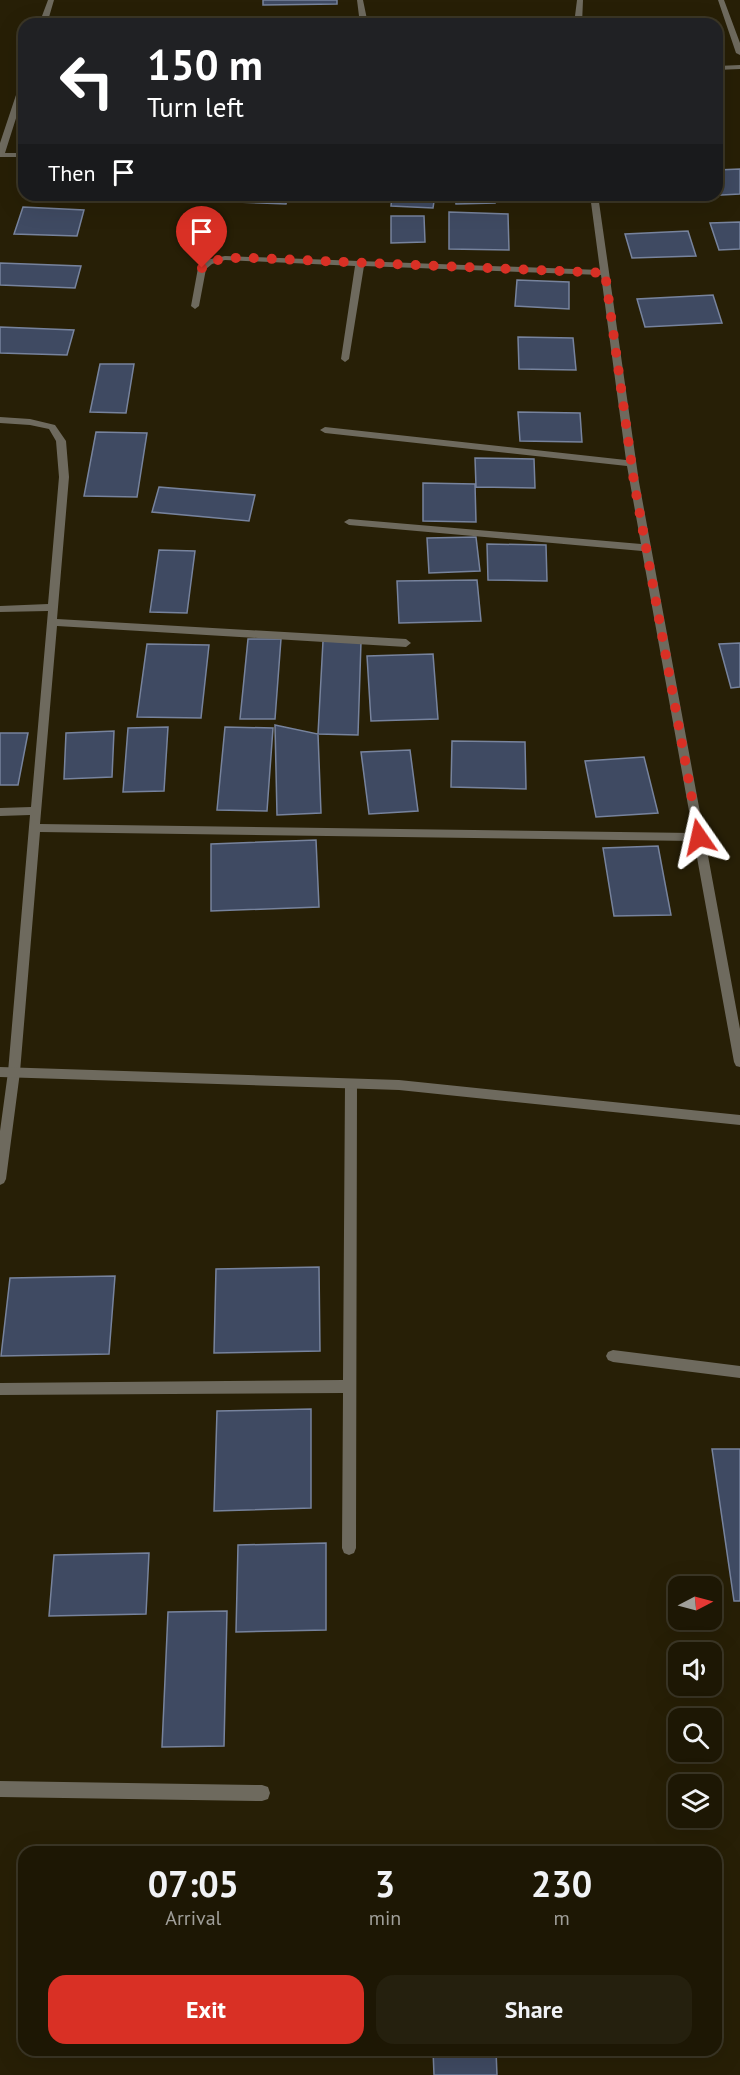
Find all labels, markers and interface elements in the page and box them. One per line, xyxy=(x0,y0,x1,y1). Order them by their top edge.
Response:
text: 150 m xyxy=(147,37,263,92)
icon: left xyxy=(48,42,126,120)
text: Turn left xyxy=(147,90,244,124)
icon: arrive xyxy=(107,156,140,189)
text: Then xyxy=(48,159,95,187)
pin xyxy=(176,206,227,268)
icon: arrive xyxy=(185,215,218,248)
position arrow xyxy=(667,805,731,869)
north arrow xyxy=(668,1576,722,1630)
map controls xyxy=(668,1576,722,1828)
button: sound xyxy=(668,1642,722,1696)
button: search xyxy=(668,1708,722,1762)
button: layers xyxy=(668,1774,722,1828)
text: 07:05 xyxy=(148,1860,239,1907)
text: 3 xyxy=(375,1860,395,1907)
text: 230 xyxy=(531,1860,592,1907)
text: Arrival xyxy=(165,1905,221,1931)
text: min xyxy=(369,1905,401,1931)
text: m xyxy=(554,1905,570,1931)
button: Exit xyxy=(48,1975,364,2044)
button: Share xyxy=(376,1975,692,2044)

